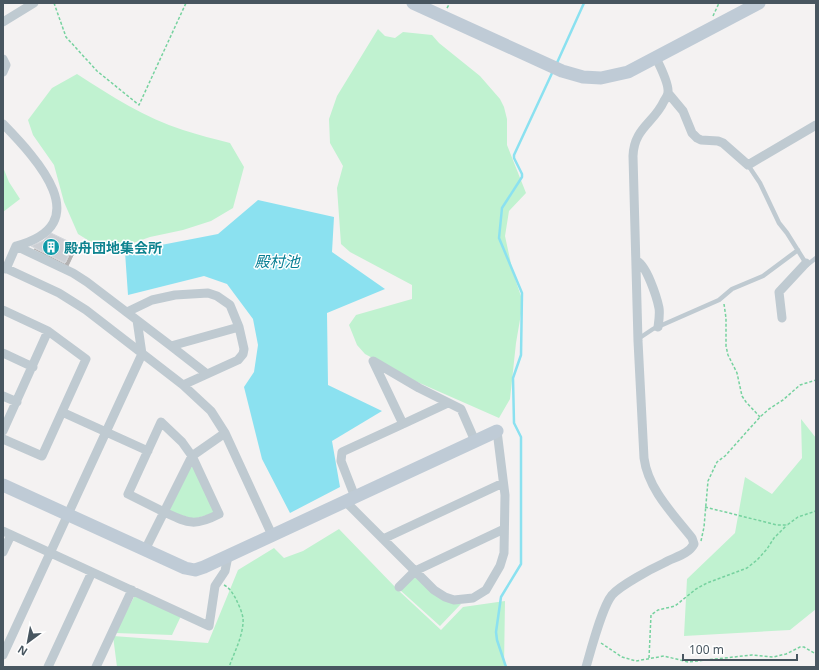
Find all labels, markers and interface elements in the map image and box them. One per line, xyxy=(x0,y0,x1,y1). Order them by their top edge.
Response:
building icon: 殿舟団地集会所 xyxy=(41,237,61,257)
place label: 殿舟団地集会所 xyxy=(64,238,162,257)
water label: 殿村池 xyxy=(254,251,301,271)
north arrow xyxy=(8,622,48,662)
scale bar xyxy=(683,636,797,662)
text: 100 m xyxy=(689,641,724,658)
text: N xyxy=(15,642,30,660)

